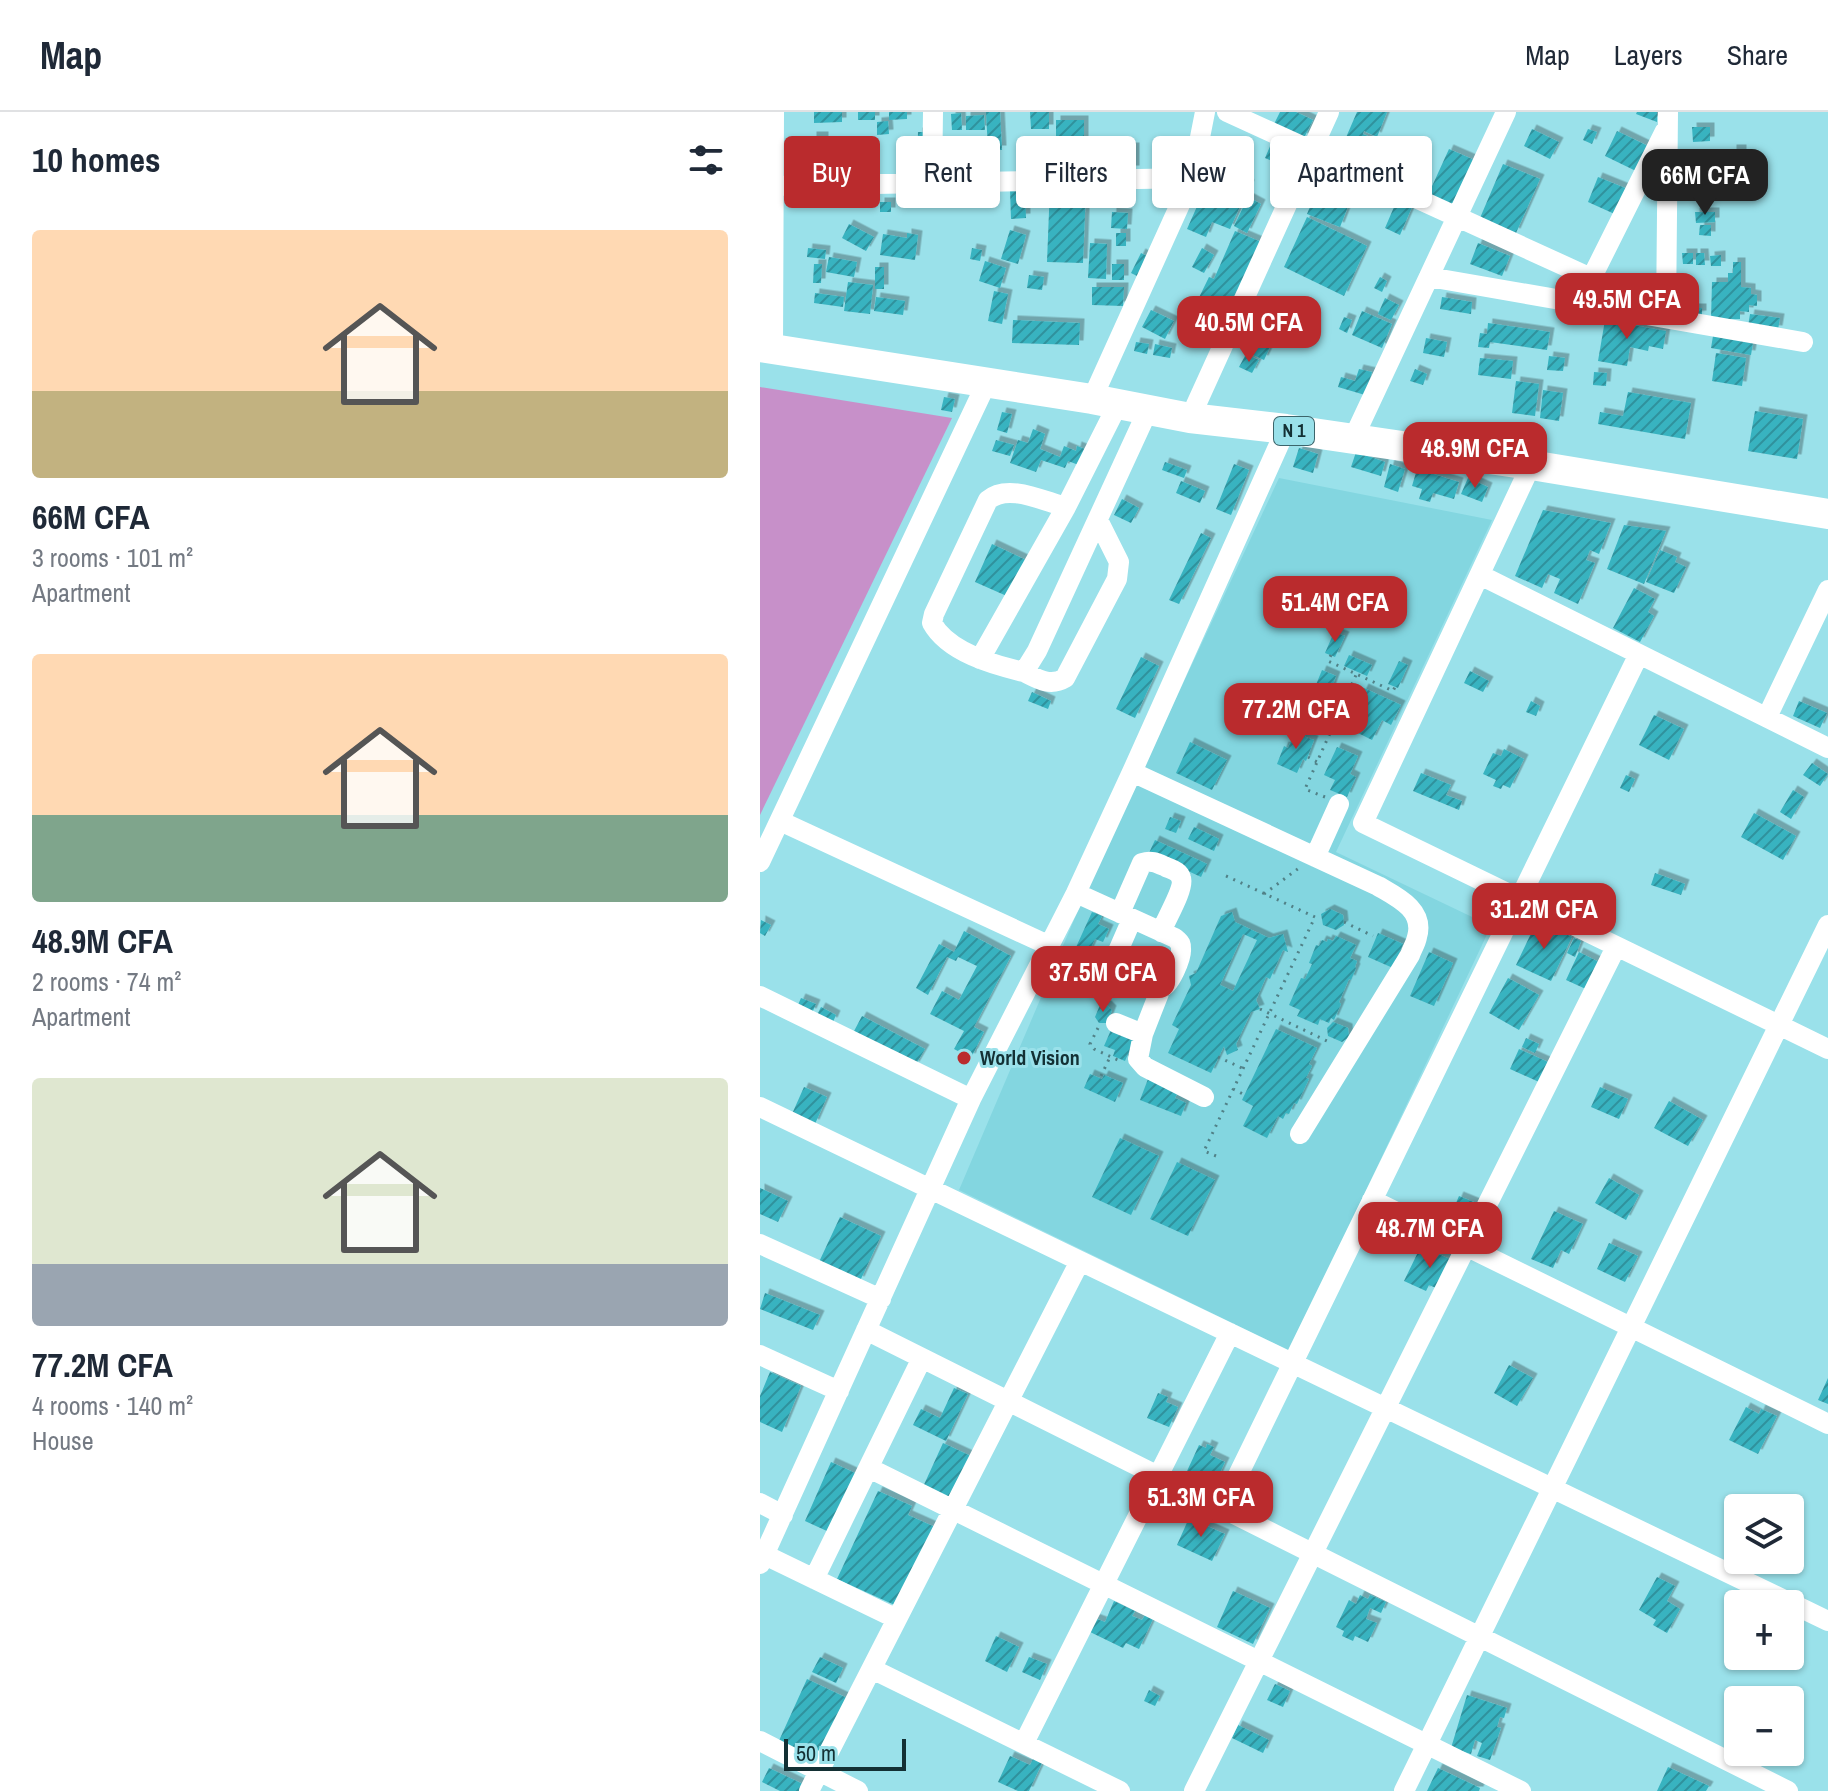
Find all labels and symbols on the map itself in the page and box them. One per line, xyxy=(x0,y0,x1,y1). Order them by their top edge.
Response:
pin: 66M CFA xyxy=(1631,149,1779,217)
pin: 49.5M CFA xyxy=(1535,273,1719,341)
pin: 40.5M CFA xyxy=(1157,296,1341,364)
road number: N 1 xyxy=(1274,417,1314,445)
pin: 48.9M CFA xyxy=(1383,422,1567,490)
pin: 51.4M CFA xyxy=(1243,576,1427,644)
pin: 77.2M CFA xyxy=(1204,683,1388,751)
pin: 31.2M CFA xyxy=(1452,883,1636,951)
pin: 37.5M CFA xyxy=(1011,946,1195,1014)
place label: World Vision xyxy=(980,1044,1080,1071)
marker: World Vision xyxy=(955,1049,973,1067)
pin: 48.7M CFA xyxy=(1338,1202,1522,1270)
pin: 51.3M CFA xyxy=(1109,1471,1293,1539)
scale bar xyxy=(784,1735,906,1771)

